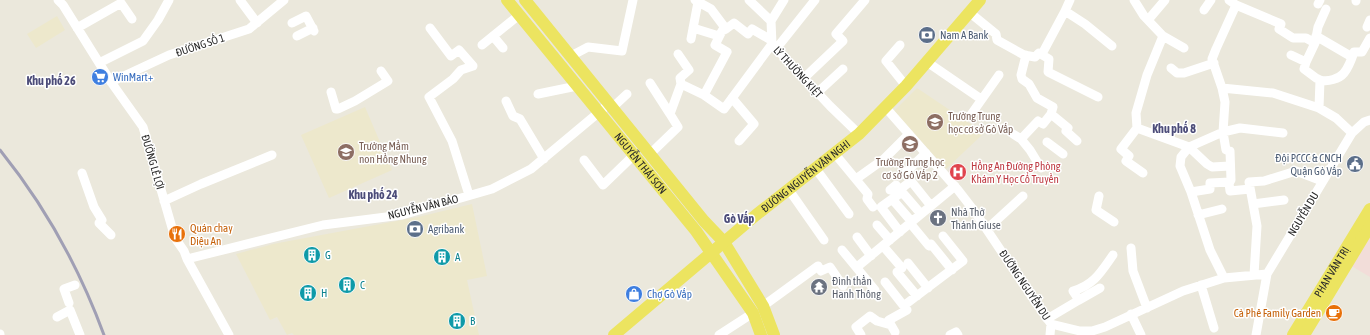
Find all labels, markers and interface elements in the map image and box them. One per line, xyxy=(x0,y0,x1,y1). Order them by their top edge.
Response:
bank icon: Nam A Bank xyxy=(917,25,937,45)
place label: Nam A Bank xyxy=(940,29,989,41)
street label: ĐƯỜNG SỐ 1 xyxy=(174,31,226,59)
street label: LÝ THƯỜNG KIỆT xyxy=(771,44,825,101)
supermarket icon: WinMart+ xyxy=(90,67,110,87)
place label: WinMart+ xyxy=(113,71,154,83)
district label: Khu phố 26 xyxy=(26,73,76,88)
place label: Trường Trung học cơ sở Gò Vấp xyxy=(948,110,1013,136)
school or university icon: Trường Trung học cơ sở Gò Vấp xyxy=(925,112,945,132)
district label: Khu phố 8 xyxy=(1152,121,1196,136)
street label: NGUYỄN THÁI SƠN xyxy=(612,130,669,196)
street label: ĐƯỜNG LÊ LỢI xyxy=(138,133,167,191)
school or university icon: Trường Trung học cơ sở Gò Vấp 2 xyxy=(900,134,920,154)
street label: ĐƯỜNG NGUYỄN VĂN NGHI xyxy=(759,137,852,215)
place label: Trường Mầm non Hồng Nhung xyxy=(359,140,427,165)
school or university icon: Trường Mầm non Hồng Nhung xyxy=(336,142,356,162)
place label: Đội PCCC & CNCH Quận Gò Vấp xyxy=(1275,152,1342,178)
public building icon: Đội PCCC & CNCH Quận Gò Vấp xyxy=(1345,154,1365,174)
place label: Trường Trung học cơ sở Gò Vấp 2 xyxy=(876,156,945,181)
place label: Hồng An Đường Phòng Khám Y Học Cổ Truyền xyxy=(971,160,1061,186)
hospital icon: Hồng An Đường Phòng Khám Y Học Cổ Truyền xyxy=(948,162,968,182)
district label: Khu phố 24 xyxy=(348,187,398,202)
street label: NGUYỄN DU xyxy=(1284,189,1321,238)
street label: NGUYỄN VĂN BẢO xyxy=(386,192,459,222)
place label: Nhà Thờ Thánh Giuse xyxy=(951,206,1001,231)
church icon: Nhà Thờ Thánh Giuse xyxy=(928,208,948,228)
district label: Gò Vấp xyxy=(724,211,755,226)
bank icon: Agribank xyxy=(405,219,425,239)
place label: Quán chay Diệu An xyxy=(190,222,233,248)
place label: Agribank xyxy=(428,223,465,235)
restaurant icon: Quán chay Diệu An xyxy=(167,224,187,244)
street label: PHAN VĂN TRỊ xyxy=(1312,244,1352,299)
building icon: G xyxy=(302,245,322,265)
building icon: A xyxy=(432,247,452,267)
street label: ĐƯỜNG NGUYỄN DU xyxy=(997,247,1054,322)
place label: G xyxy=(325,249,331,261)
place label: A xyxy=(455,251,461,263)
building icon: C xyxy=(337,275,357,295)
place label: Đình thần Hanh Thông xyxy=(832,275,881,300)
temple icon: Đình thần Hanh Thông xyxy=(809,277,829,297)
place label: C xyxy=(360,279,365,291)
building icon: H xyxy=(298,283,318,303)
shop icon: Chợ Gò Vấp xyxy=(624,284,644,304)
place label: H xyxy=(321,287,327,299)
place label: Chợ Gò Vấp xyxy=(647,288,692,301)
cafe icon: Cà Phê Family Garden xyxy=(1324,303,1344,323)
place label: Cà Phê Family Garden xyxy=(1234,307,1321,319)
building icon: B xyxy=(447,311,467,331)
place label: B xyxy=(470,315,476,327)

